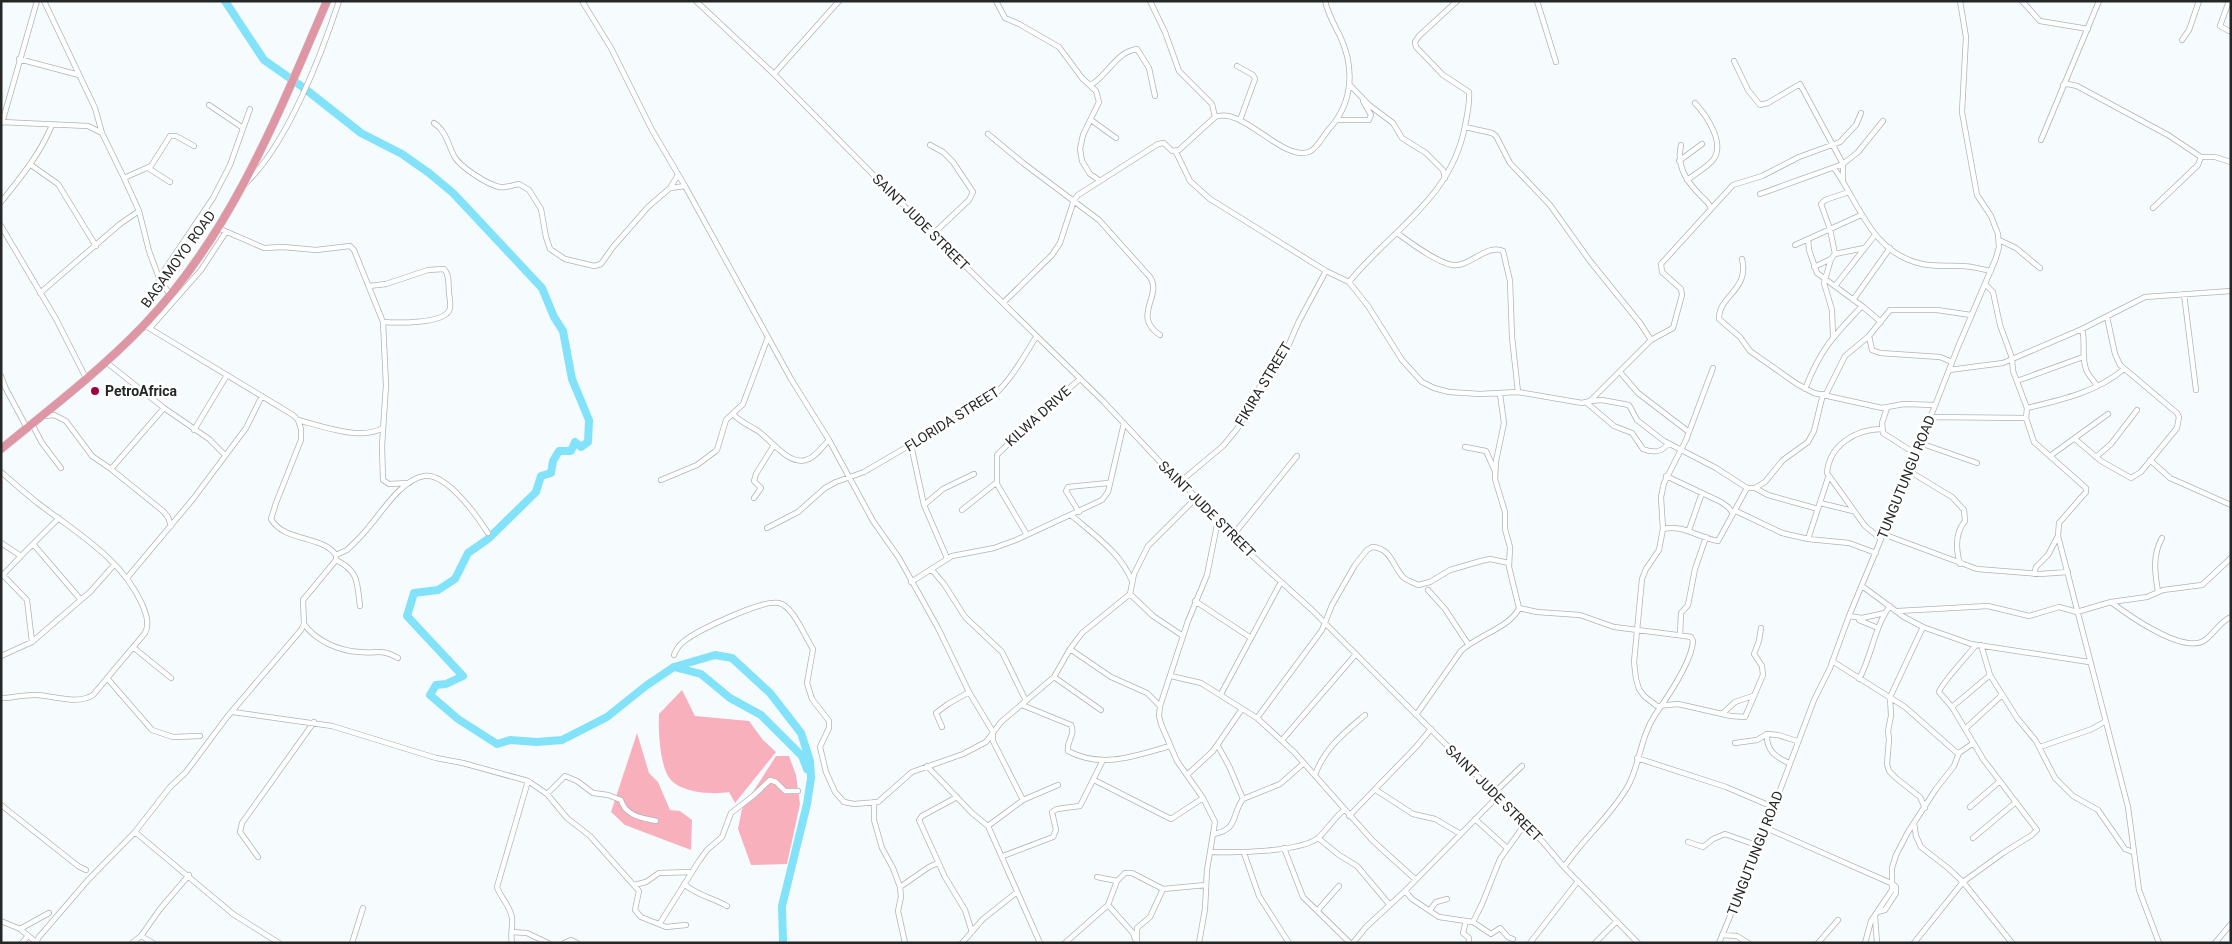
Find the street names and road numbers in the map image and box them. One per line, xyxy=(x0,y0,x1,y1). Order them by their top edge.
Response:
street label: SAINT JUDE STREET xyxy=(869,170,973,274)
street label: BAGAMOYO ROAD xyxy=(138,207,218,311)
street label: FIKIRA STREET xyxy=(1232,339,1295,429)
street label: KILWA DRIVE xyxy=(1002,382,1074,450)
street label: FLORIDA STREET xyxy=(902,383,1003,454)
street label: TUNGUTUNGU ROAD xyxy=(1874,413,1938,541)
street label: SAINT JUDE STREET xyxy=(1155,457,1259,561)
street label: SAINT JUDE STREET xyxy=(1442,741,1546,845)
street label: TUNGUTUNGU ROAD xyxy=(1724,789,1786,917)

